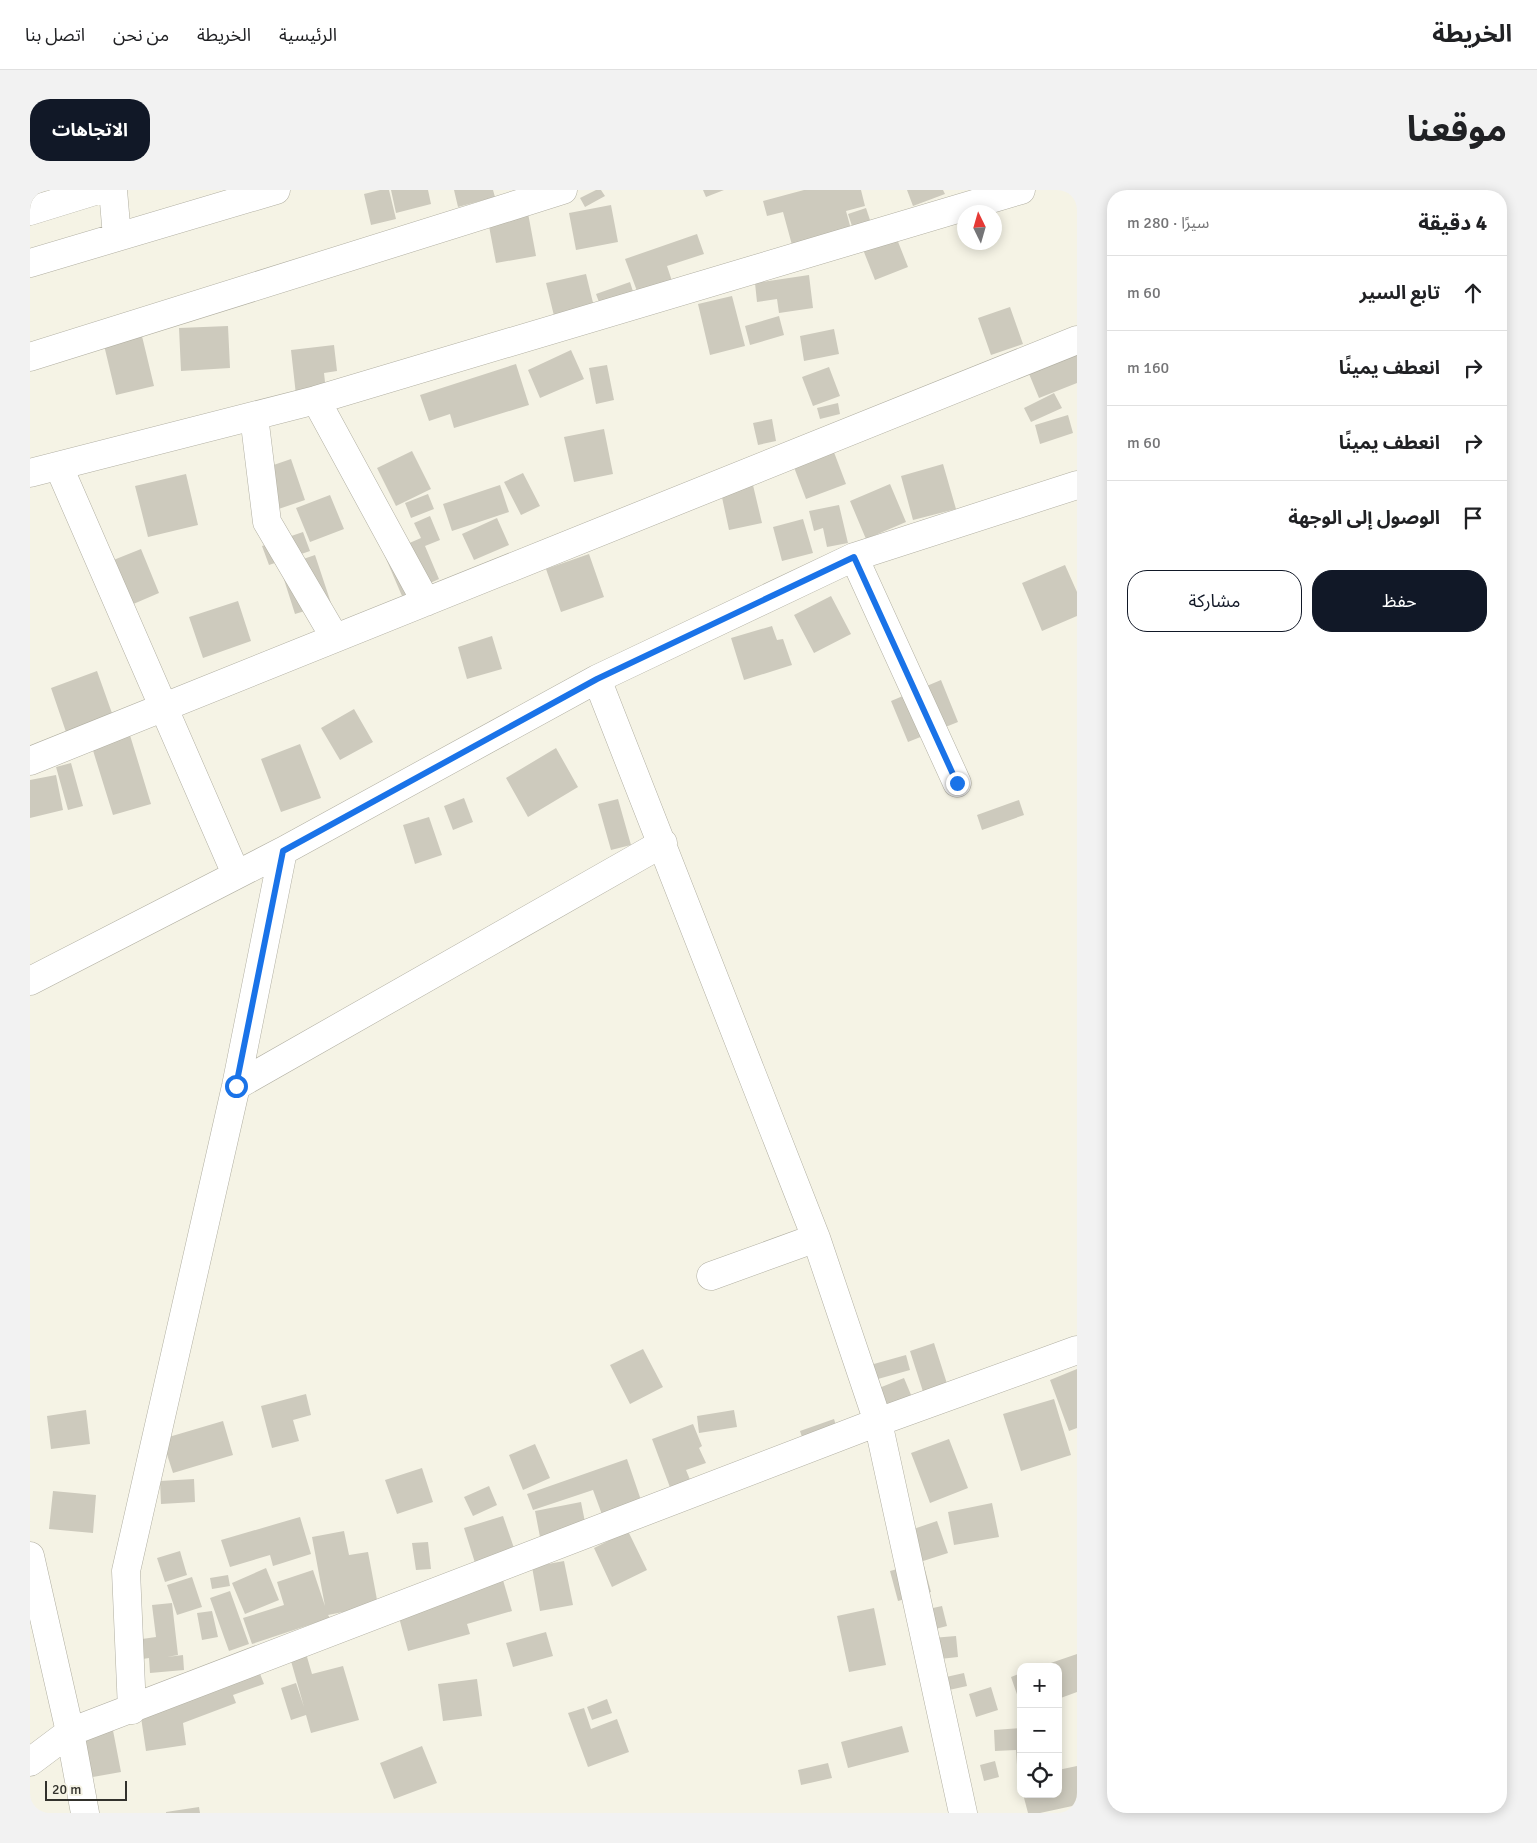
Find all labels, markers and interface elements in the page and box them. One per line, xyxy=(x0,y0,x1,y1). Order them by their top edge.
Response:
text: الخريطة xyxy=(1432,19,1512,49)
text: اتصل بنا xyxy=(25,24,85,46)
text: من نحن xyxy=(113,24,169,46)
text: الخريطة xyxy=(197,24,251,46)
text: الرئيسية xyxy=(279,24,337,46)
button: الاتجاهات xyxy=(30,99,150,161)
text: موقعنا xyxy=(1407,108,1507,151)
north arrow xyxy=(957,205,1002,250)
text: 4 دقيقة xyxy=(1418,210,1487,236)
text: سيرًا · 280 m xyxy=(1127,213,1209,233)
icon: ahead xyxy=(1459,279,1487,307)
text: تابع السير xyxy=(1360,281,1440,305)
text: 60 m xyxy=(1127,283,1161,303)
icon: right xyxy=(1459,354,1487,382)
text: انعطف يمينًا xyxy=(1339,356,1440,380)
text: 160 m xyxy=(1127,358,1169,378)
icon: right xyxy=(1459,429,1487,457)
text: انعطف يمينًا xyxy=(1339,431,1440,455)
text: 60 m xyxy=(1127,433,1161,453)
icon: arrive xyxy=(1459,504,1487,532)
text: الوصول إلى الوجهة xyxy=(1288,506,1440,530)
button: مشاركة xyxy=(1127,570,1302,632)
button: حفظ xyxy=(1312,570,1487,632)
route end xyxy=(946,772,969,795)
route start xyxy=(225,1075,248,1098)
map controls xyxy=(1017,1663,1062,1798)
button: + xyxy=(1017,1663,1062,1708)
button: − xyxy=(1017,1708,1062,1753)
button: locate xyxy=(1017,1753,1062,1798)
scale bar xyxy=(45,1778,128,1801)
text: 20 m xyxy=(52,1781,81,1798)

